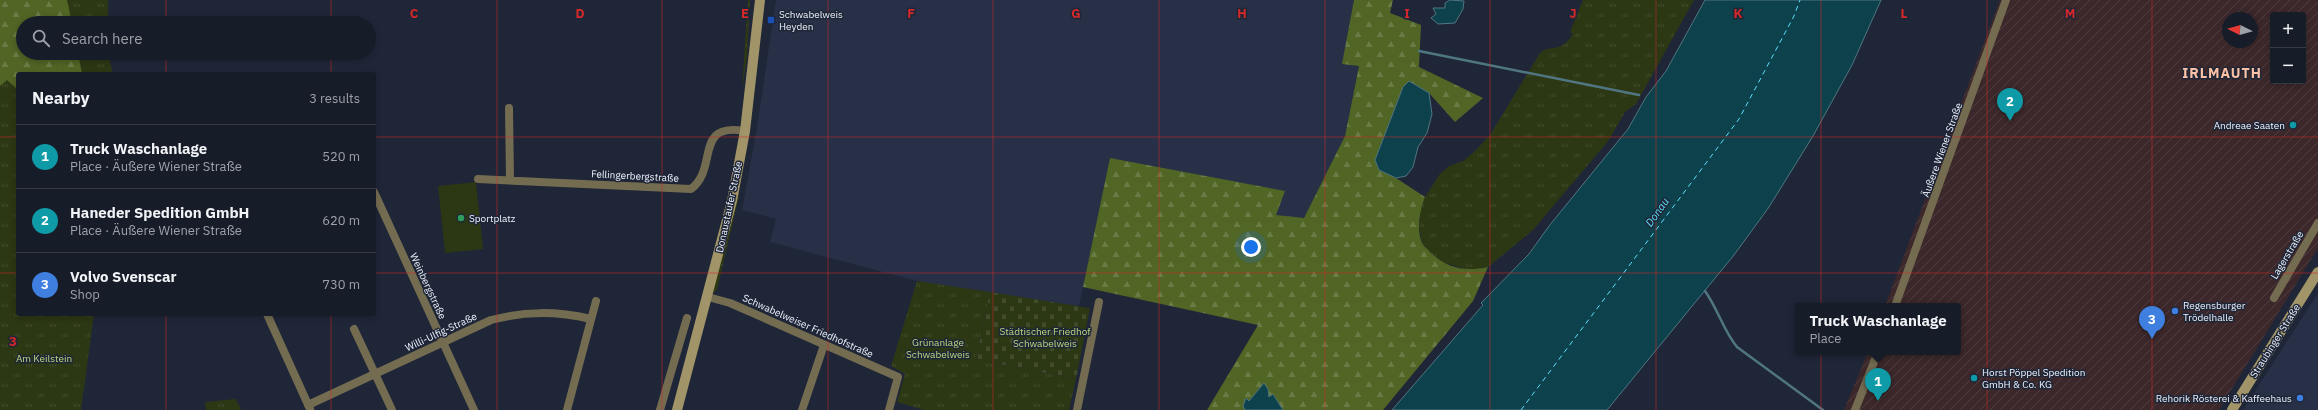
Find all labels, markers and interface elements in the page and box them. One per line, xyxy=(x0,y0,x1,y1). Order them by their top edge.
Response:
text: C xyxy=(410,5,419,22)
text: D xyxy=(575,5,585,22)
text: E xyxy=(741,5,749,22)
text: F xyxy=(907,5,915,22)
text: G xyxy=(1071,5,1081,22)
text: H xyxy=(1237,5,1247,22)
text: I xyxy=(1404,5,1410,22)
text: J xyxy=(1569,5,1577,22)
text: K xyxy=(1733,5,1743,22)
text: L xyxy=(1901,5,1908,22)
text: M xyxy=(2065,5,2075,22)
place label: Schwabelweis Heyden xyxy=(779,8,843,33)
north arrow xyxy=(2222,12,2258,48)
map controls xyxy=(2270,12,2306,84)
button: + xyxy=(2270,12,2306,48)
marker: Schwabelweis Heyden xyxy=(766,15,776,25)
search box xyxy=(16,16,376,60)
icon: search xyxy=(30,27,52,49)
text: Search here xyxy=(62,29,142,48)
button: − xyxy=(2270,48,2306,84)
district label: IRLMAUTH xyxy=(2182,64,2262,82)
text: Nearby xyxy=(32,87,90,109)
pin: 2 xyxy=(1997,88,2023,121)
text: 3 results xyxy=(309,90,360,107)
street label: Äußere Wiener Straße xyxy=(1919,100,1965,199)
place label: Andreae Saaten xyxy=(2214,119,2285,132)
marker: Andreae Saaten xyxy=(2288,120,2298,130)
text: Truck Waschanlage xyxy=(70,139,207,158)
text: 1 xyxy=(41,148,49,165)
text: 520 m xyxy=(322,148,360,165)
text: Place · Äußere Wiener Straße xyxy=(70,158,242,175)
street label: Donaustaufer Straße xyxy=(713,160,745,254)
street label: Fellingerbergstraße xyxy=(591,167,680,185)
water label: Donau xyxy=(1642,195,1672,229)
text: Haneder Spedition GmbH xyxy=(70,203,249,222)
text: 2 xyxy=(41,212,49,229)
text: 620 m xyxy=(322,212,360,229)
place label: Sportplatz xyxy=(469,212,516,225)
marker: Sportplatz xyxy=(456,213,466,223)
text: Place · Äußere Wiener Straße xyxy=(70,222,242,239)
street label: Lagerstraße xyxy=(2268,228,2307,281)
your location xyxy=(1241,237,1261,257)
street label: Weinbergstraße xyxy=(407,251,449,322)
text: Volvo Svenscar xyxy=(70,267,177,286)
text: 3 xyxy=(41,276,49,293)
text: 730 m xyxy=(322,276,360,293)
text: Shop xyxy=(70,286,100,303)
street label: Schwabelweiser Friedhofstraße xyxy=(741,291,876,361)
place label: Regensburger Trödelhalle xyxy=(2183,299,2246,324)
street label: Straubinger Straße xyxy=(2247,301,2303,380)
popup xyxy=(1795,303,1961,355)
pin: 3 xyxy=(2139,306,2165,339)
marker: Regensburger Trödelhalle xyxy=(2170,306,2180,316)
street label: Willi-Ulfig-Straße xyxy=(403,309,479,354)
text: Truck Waschanlage xyxy=(1809,311,1947,330)
park label: Städtischer Friedhof Schwabelweis xyxy=(1000,325,1091,350)
text: Place xyxy=(1809,330,1841,347)
text: 3 xyxy=(9,333,17,350)
park label: Grünanlage Schwabelweis xyxy=(906,336,970,361)
park label: Am Keilstein xyxy=(16,352,72,365)
place label: Horst Pöppel Spedition GmbH & Co. KG xyxy=(1982,366,2085,391)
pin: 1 xyxy=(1865,368,1891,401)
marker: Horst Pöppel Spedition GmbH & Co. KG xyxy=(1969,373,1979,383)
place label: Rehorik Rösterei & Kaffeehaus xyxy=(2156,392,2292,405)
marker: Rehorik Rösterei & Kaffeehaus xyxy=(2295,393,2305,403)

